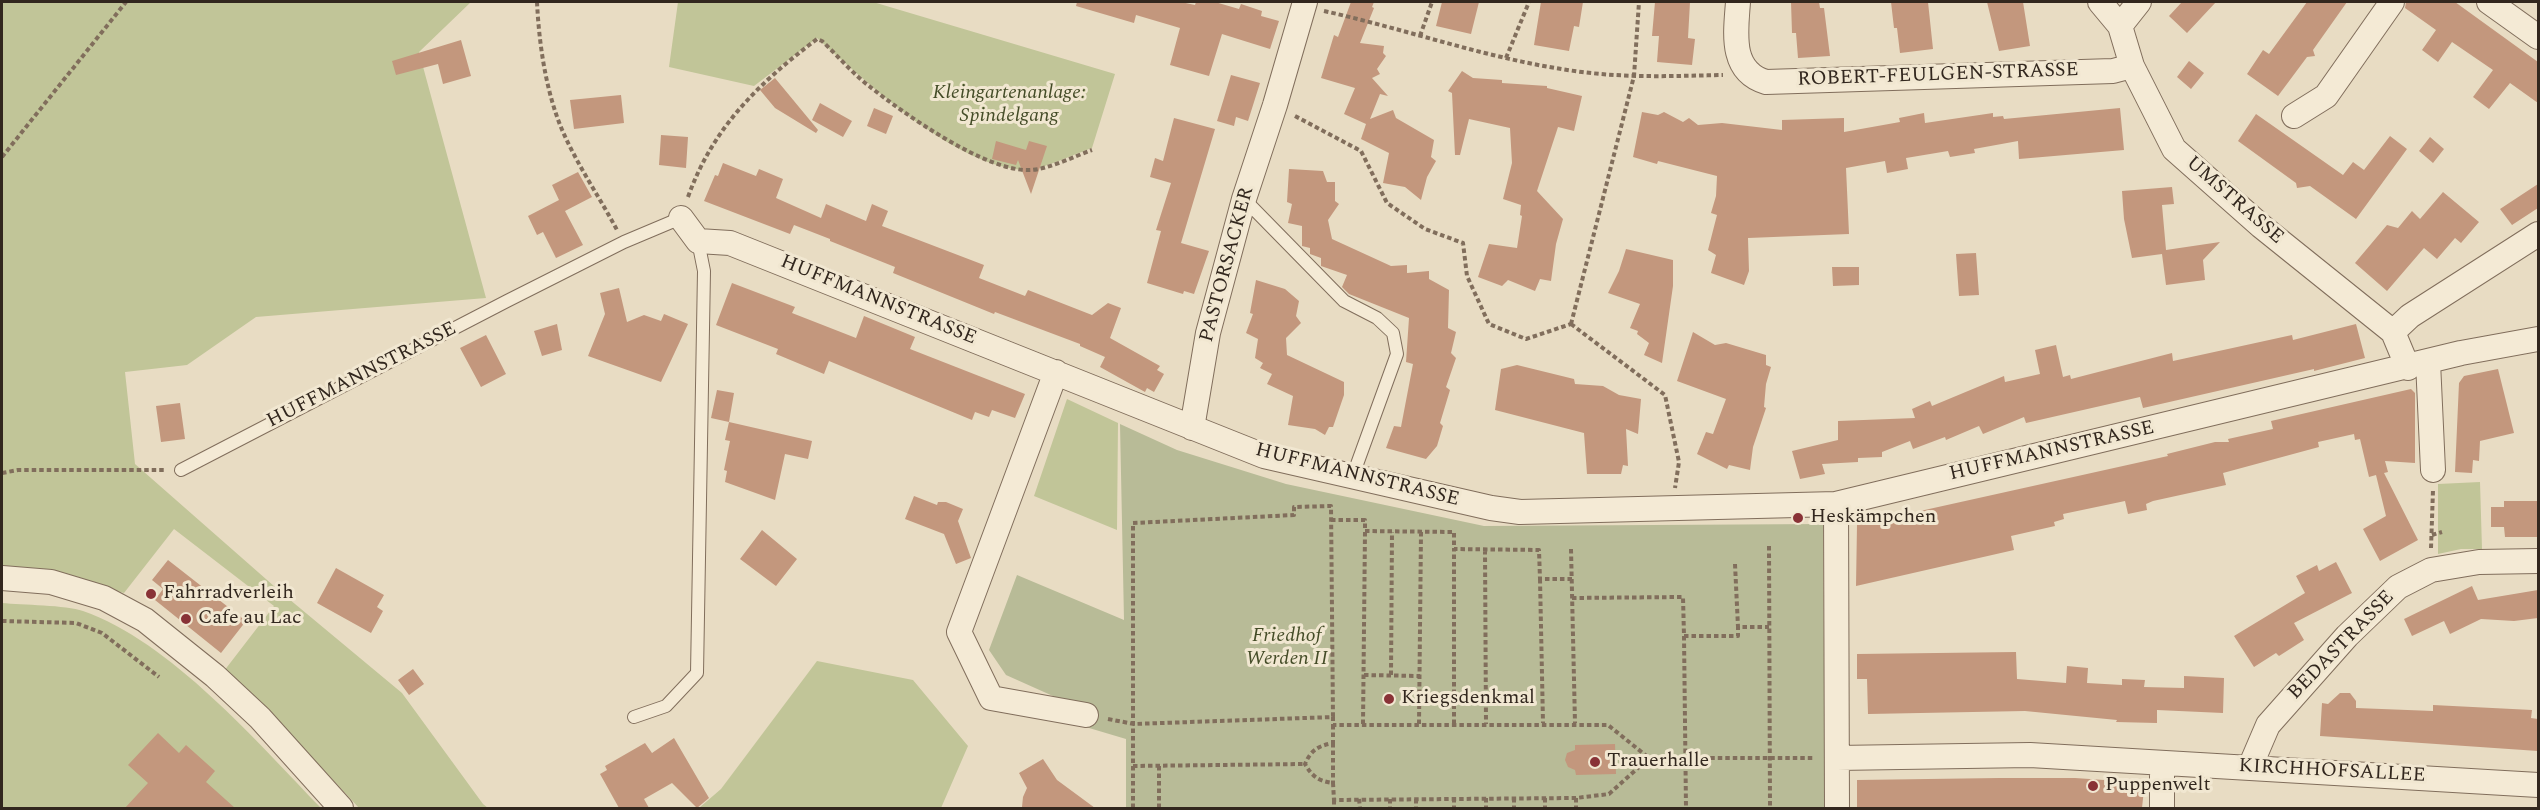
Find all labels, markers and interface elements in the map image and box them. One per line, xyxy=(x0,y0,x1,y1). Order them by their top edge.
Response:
street label: ROBERT-FEULGEN-STRASSE xyxy=(1797,59,2079,93)
park label: Kleingartenanlage: Spindelgang xyxy=(932,82,1086,129)
street label: UMSTRASSE xyxy=(2180,152,2288,250)
street label: PASTORSACKER xyxy=(1196,185,1260,345)
street label: HUFFMANNSTRASSE xyxy=(776,251,980,351)
street label: HUFFMANNSTRASSE xyxy=(263,318,461,434)
street label: HUFFMANNSTRASSE xyxy=(1947,417,2157,487)
street label: HUFFMANNSTRASSE xyxy=(1252,439,1462,513)
place label: Heskämpchen xyxy=(1810,506,1936,530)
marker: Heskämpchen xyxy=(1791,511,1805,525)
place label: Fahrradverleih xyxy=(163,582,294,606)
street label: BEDASTRASSE xyxy=(2284,586,2400,706)
marker: Fahrradverleih xyxy=(144,587,158,601)
place label: Cafe au Lac xyxy=(198,607,302,631)
marker: Cafe au Lac xyxy=(179,612,193,626)
park label: Friedhof Werden II xyxy=(1246,625,1328,672)
place label: Kriegsdenkmal xyxy=(1401,687,1535,711)
marker: Kriegsdenkmal xyxy=(1382,692,1396,706)
place label: Trauerhalle xyxy=(1607,750,1709,774)
marker: Trauerhalle xyxy=(1588,755,1602,769)
street label: KIRCHHOFSALLEE xyxy=(2238,755,2426,789)
place label: Puppenwelt xyxy=(2105,774,2211,798)
marker: Puppenwelt xyxy=(2086,779,2100,793)

